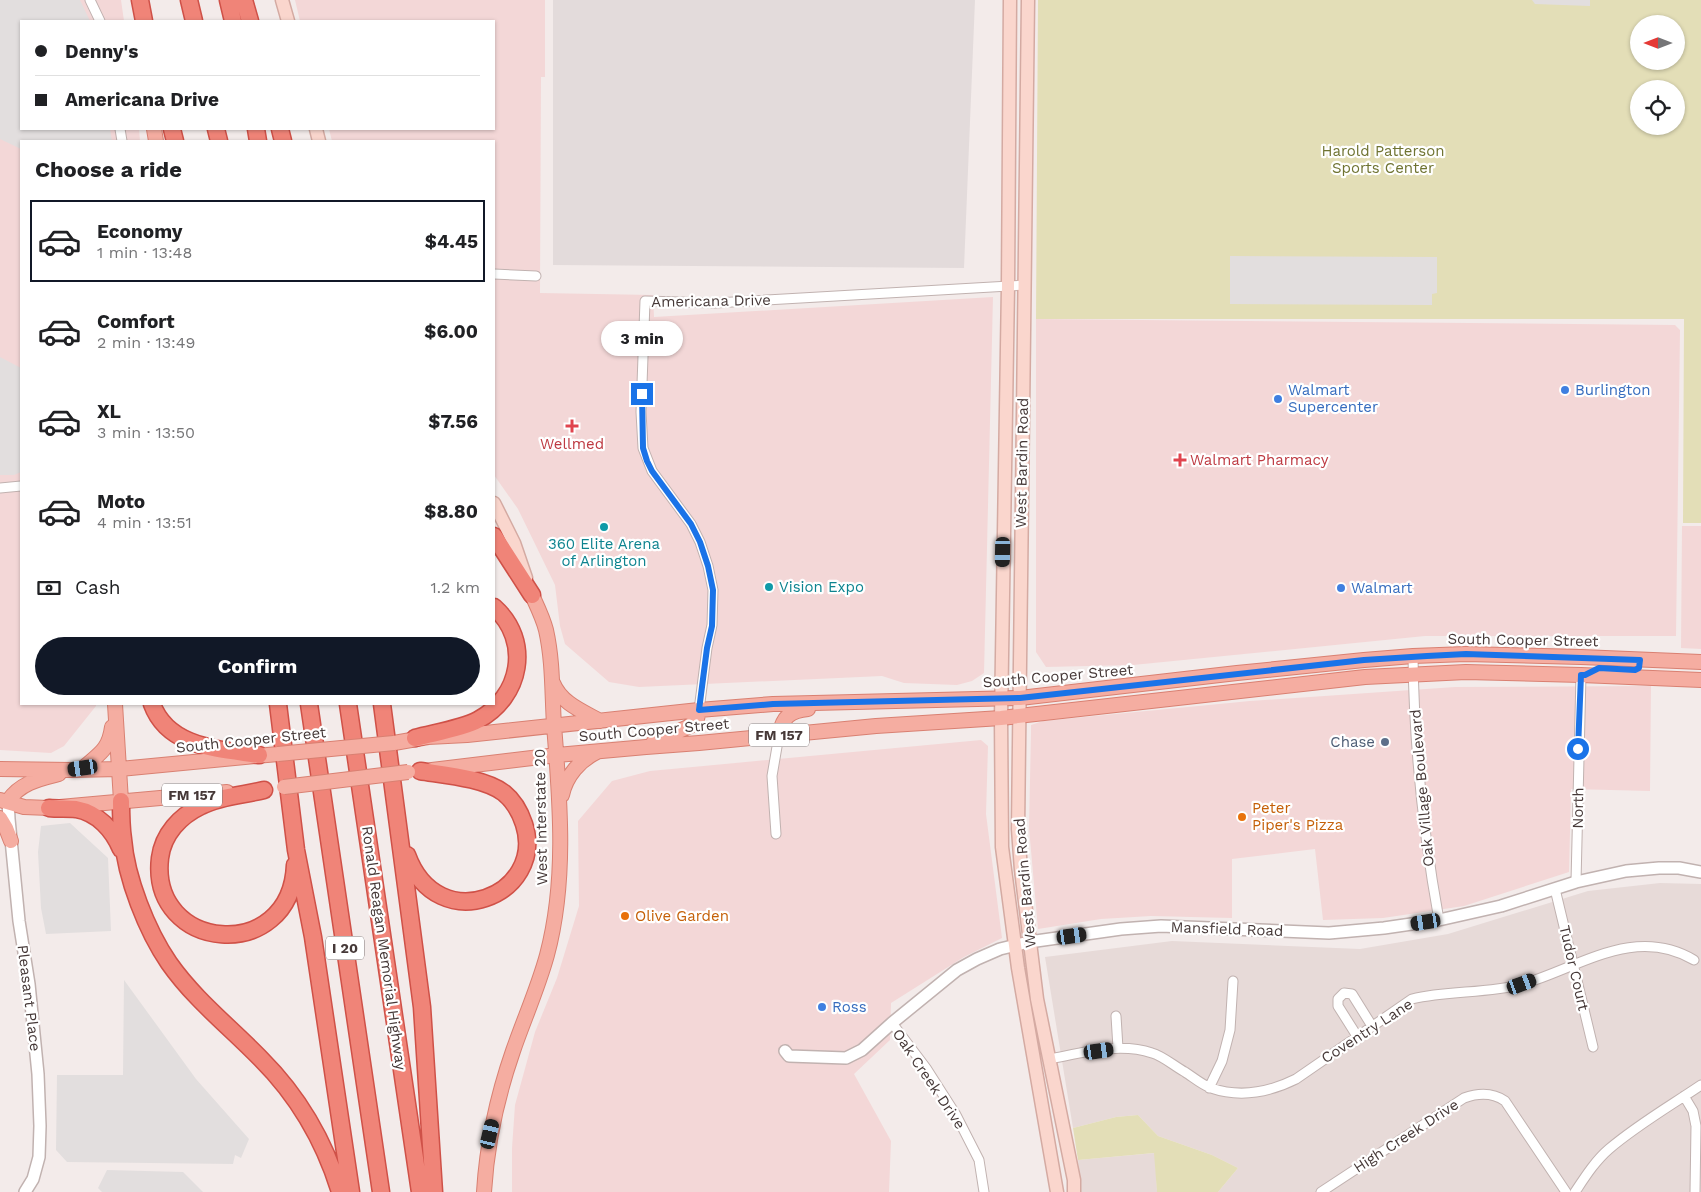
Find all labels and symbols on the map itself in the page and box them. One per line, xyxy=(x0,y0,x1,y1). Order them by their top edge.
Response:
north arrow xyxy=(1630,15,1685,70)
park label: Harold Patterson Sports Center xyxy=(1321,142,1445,177)
street label: Americana Drive xyxy=(651,291,771,311)
callout: 3 min xyxy=(601,322,683,356)
place label: Walmart Supercenter xyxy=(1288,381,1378,416)
place label: Burlington xyxy=(1575,381,1651,399)
route end xyxy=(631,383,653,405)
marker: Burlington xyxy=(1559,384,1571,396)
marker: Walmart Supercenter xyxy=(1272,393,1284,405)
street label: West Bardin Road xyxy=(1012,398,1032,528)
marker: Wellmed xyxy=(565,419,579,433)
place label: Wellmed xyxy=(540,435,604,453)
place label: Walmart Pharmacy xyxy=(1190,451,1329,469)
marker: Walmart Pharmacy xyxy=(1174,454,1186,466)
marker: 360 Elite Arena of Arlington xyxy=(598,521,610,533)
place label: 360 Elite Arena of Arlington xyxy=(548,535,661,570)
car xyxy=(995,537,1010,567)
place label: Vision Expo xyxy=(779,578,864,596)
place label: Walmart xyxy=(1351,579,1413,597)
marker: Vision Expo xyxy=(763,581,775,593)
marker: Walmart xyxy=(1335,582,1347,594)
street label: South Cooper Street xyxy=(1447,630,1599,650)
street label: South Cooper Street xyxy=(982,660,1135,692)
street label: Oak Village Boulevard xyxy=(1406,708,1438,868)
street label: South Cooper Street xyxy=(578,714,731,746)
street label: South Cooper Street xyxy=(175,723,328,757)
road number: FM 157 xyxy=(749,724,809,746)
place label: Chase xyxy=(1330,733,1375,751)
marker: Chase xyxy=(1379,736,1391,748)
route start xyxy=(1567,738,1589,760)
street label: West Interstate 20 xyxy=(531,749,551,885)
car xyxy=(67,758,98,778)
road number: FM 157 xyxy=(162,784,222,806)
street label: North xyxy=(1569,787,1587,829)
place label: Peter Piper's Pizza xyxy=(1252,799,1344,834)
marker: Peter Piper's Pizza xyxy=(1236,811,1248,823)
street label: West Bardin Road xyxy=(1010,817,1040,949)
street label: Ronald Reagan Memorial Highway xyxy=(358,825,410,1071)
place label: Olive Garden xyxy=(635,907,729,925)
marker: Olive Garden xyxy=(619,910,631,922)
car xyxy=(1410,912,1441,932)
street label: Mansfield Road xyxy=(1170,918,1284,940)
street label: Tudor Court xyxy=(1555,924,1593,1013)
car xyxy=(1056,926,1087,946)
road number: I 20 xyxy=(326,936,364,960)
street label: Pleasant Place xyxy=(14,944,44,1052)
car xyxy=(1505,972,1538,996)
street label: Coventry Lane xyxy=(1318,995,1416,1067)
place label: Ross xyxy=(832,998,867,1016)
marker: Ross xyxy=(816,1001,828,1013)
street label: Oak Creek Drive xyxy=(889,1025,969,1133)
car xyxy=(1083,1041,1114,1061)
street label: High Creek Drive xyxy=(1350,1095,1462,1177)
car xyxy=(479,1118,500,1150)

